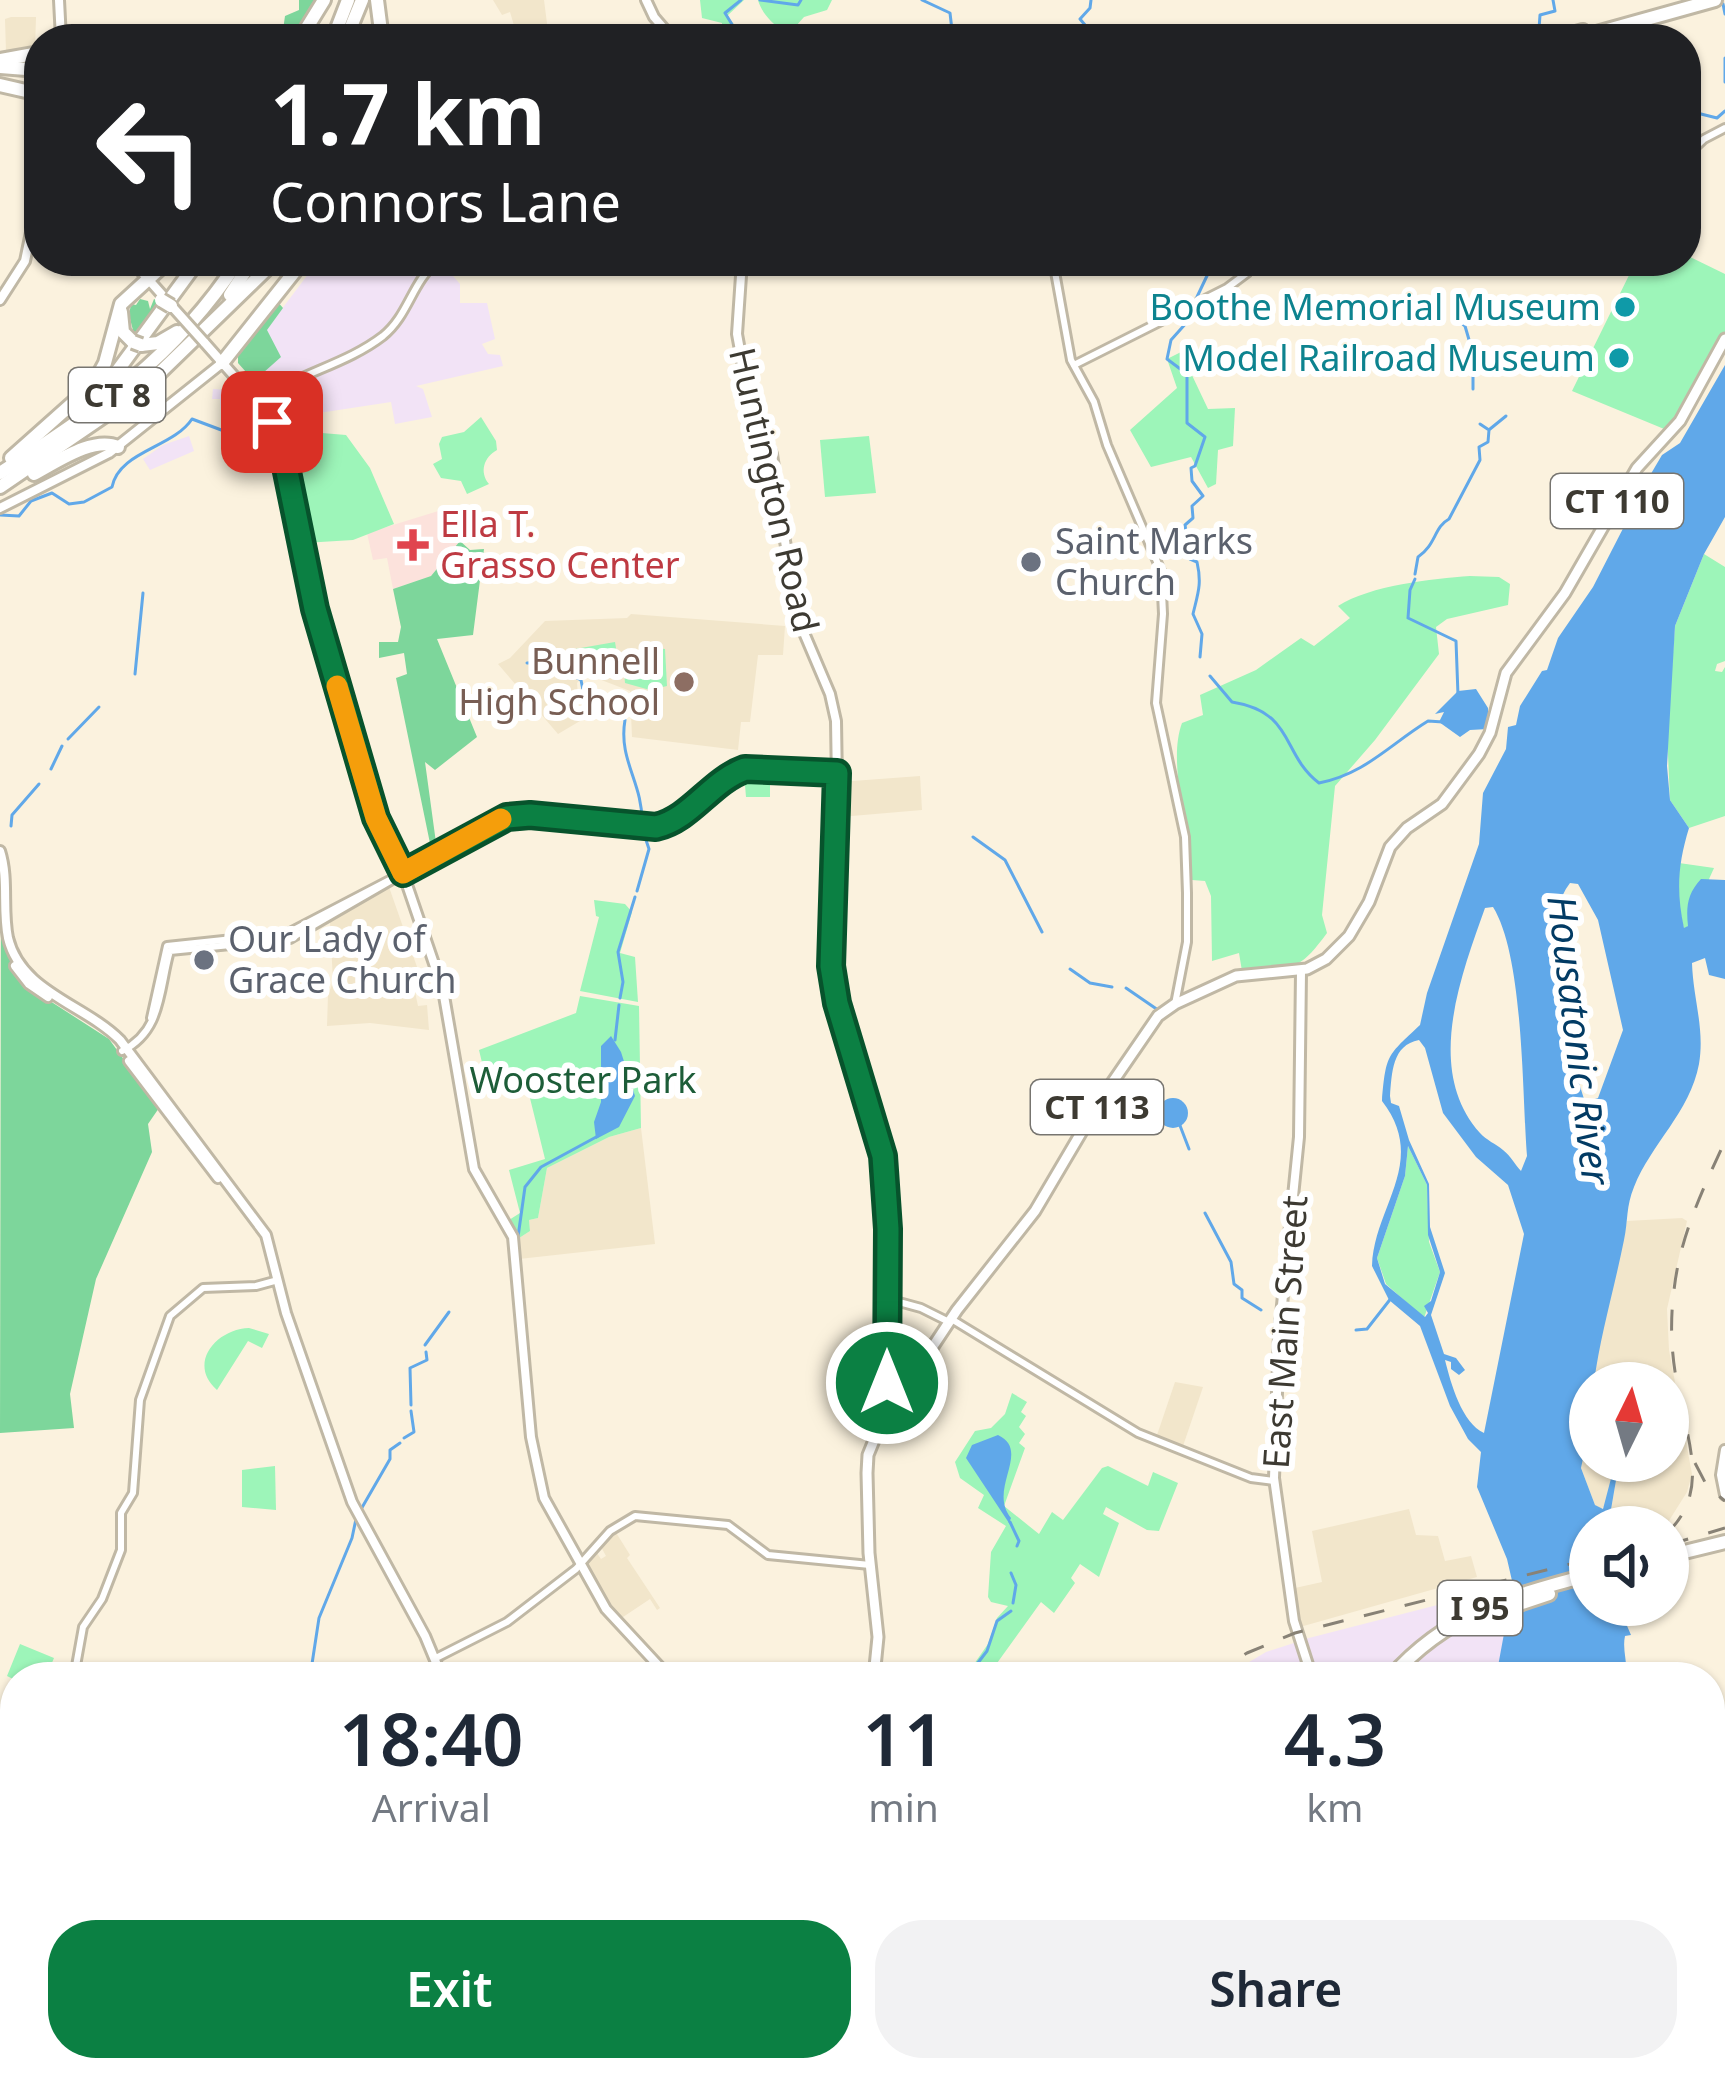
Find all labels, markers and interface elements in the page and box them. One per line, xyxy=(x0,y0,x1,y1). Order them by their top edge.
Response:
text: 1.7 km xyxy=(270,55,546,170)
icon: left xyxy=(72,72,228,228)
text: Connors Lane xyxy=(270,164,621,238)
place label: Boothe Memorial Museum xyxy=(1149,282,1601,331)
marker: Boothe Memorial Museum xyxy=(1612,294,1638,320)
place label: Model Railroad Museum xyxy=(1182,333,1595,382)
street label: Huntington Road xyxy=(718,343,831,637)
marker: Model Railroad Museum xyxy=(1606,345,1632,371)
road number: CT 8 xyxy=(69,368,165,422)
pin xyxy=(221,371,323,473)
icon: arrive xyxy=(239,389,305,455)
road number: CT 110 xyxy=(1551,474,1683,528)
place label: Ella T. Grasso Center xyxy=(440,499,680,589)
place label: Saint Marks Church xyxy=(1055,516,1253,606)
marker: Ella T. Grasso Center xyxy=(397,529,429,561)
marker: Saint Marks Church xyxy=(1018,549,1044,575)
place label: Bunnell High School xyxy=(458,636,660,726)
marker: Bunnell High School xyxy=(671,669,697,695)
water label: Housatonic River xyxy=(1536,892,1625,1189)
place label: Our Lady of Grace Church xyxy=(228,914,456,1004)
marker: Our Lady of Grace Church xyxy=(191,947,217,973)
park label: Wooster Park xyxy=(469,1055,697,1104)
road number: CT 113 xyxy=(1031,1080,1163,1134)
street label: East Main Street xyxy=(1251,1194,1319,1470)
position arrow xyxy=(824,1320,950,1446)
north arrow xyxy=(1569,1362,1689,1482)
map controls xyxy=(1569,1362,1689,1626)
button: sound xyxy=(1569,1506,1689,1626)
road number: I 95 xyxy=(1438,1581,1522,1635)
text: 18:40 xyxy=(339,1689,524,1787)
text: 11 xyxy=(862,1689,945,1787)
text: 4.3 xyxy=(1284,1689,1386,1787)
text: Arrival xyxy=(372,1780,491,1833)
text: min xyxy=(868,1780,939,1833)
text: km xyxy=(1306,1780,1364,1833)
button: Exit xyxy=(48,1920,851,2058)
button: Share xyxy=(875,1920,1677,2058)

